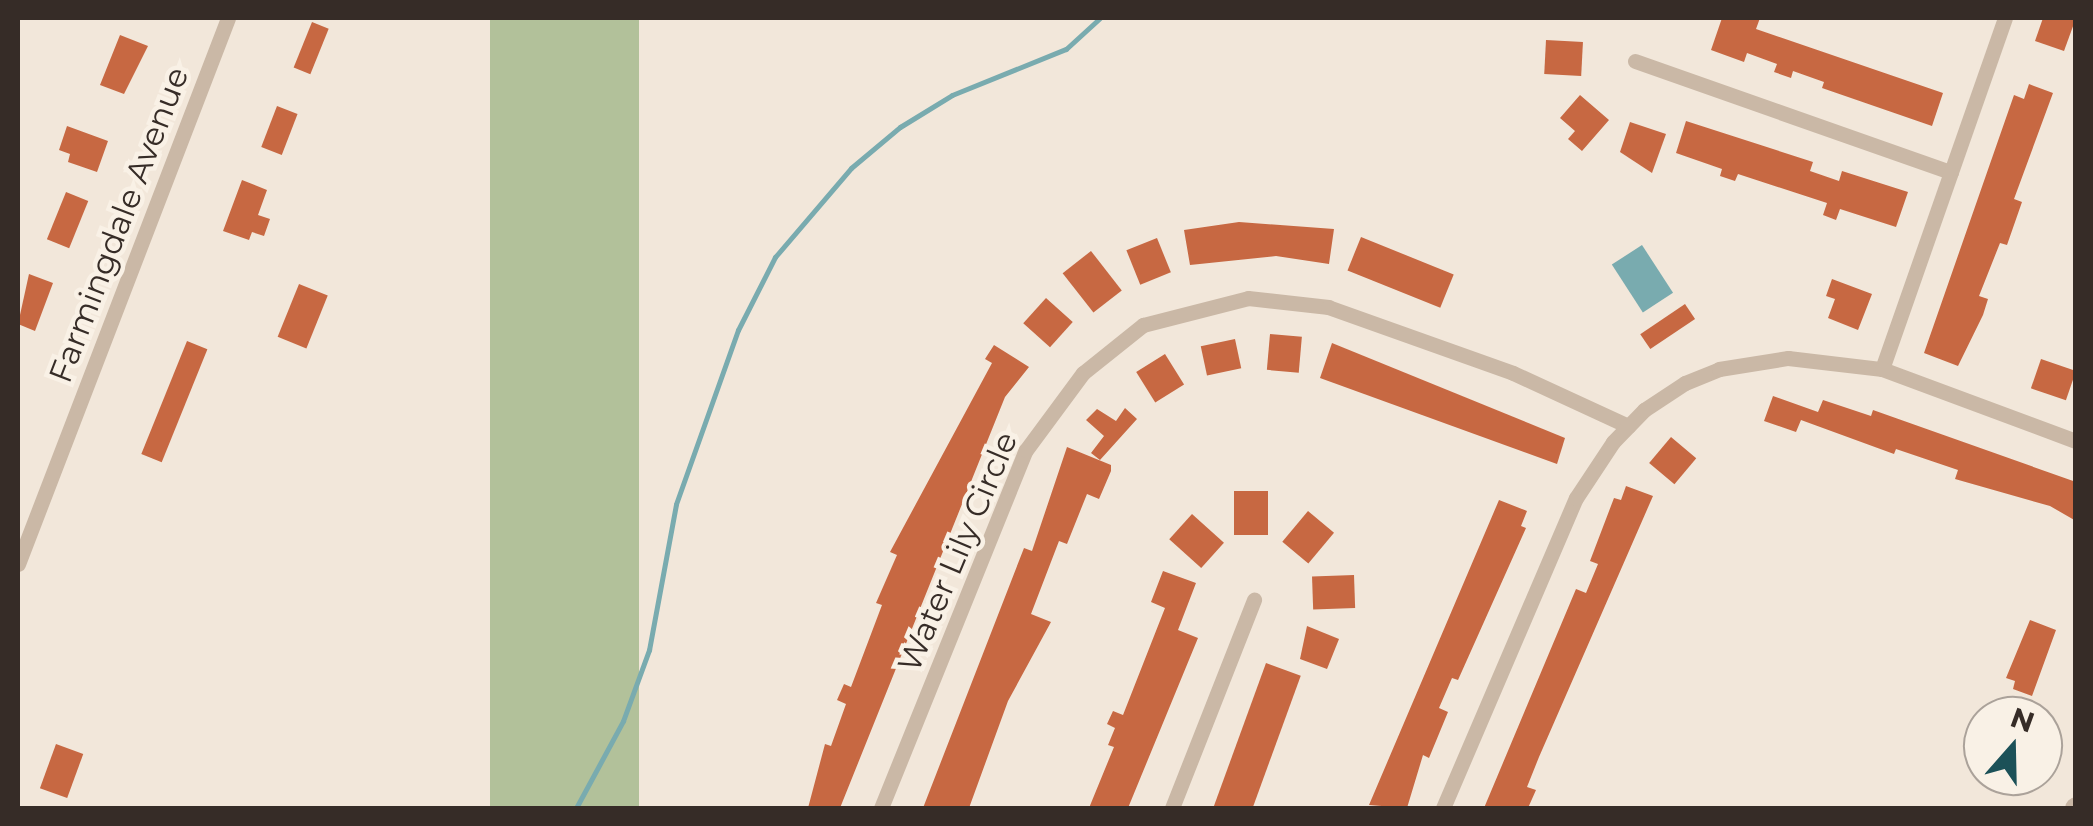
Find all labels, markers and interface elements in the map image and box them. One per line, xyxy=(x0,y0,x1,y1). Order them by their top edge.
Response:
street label: Farmingdale Avenue xyxy=(41,62,197,388)
street label: Water Lily Circle xyxy=(890,426,1026,678)
north arrow xyxy=(1963,696,2063,796)
text: N xyxy=(2006,700,2039,740)

